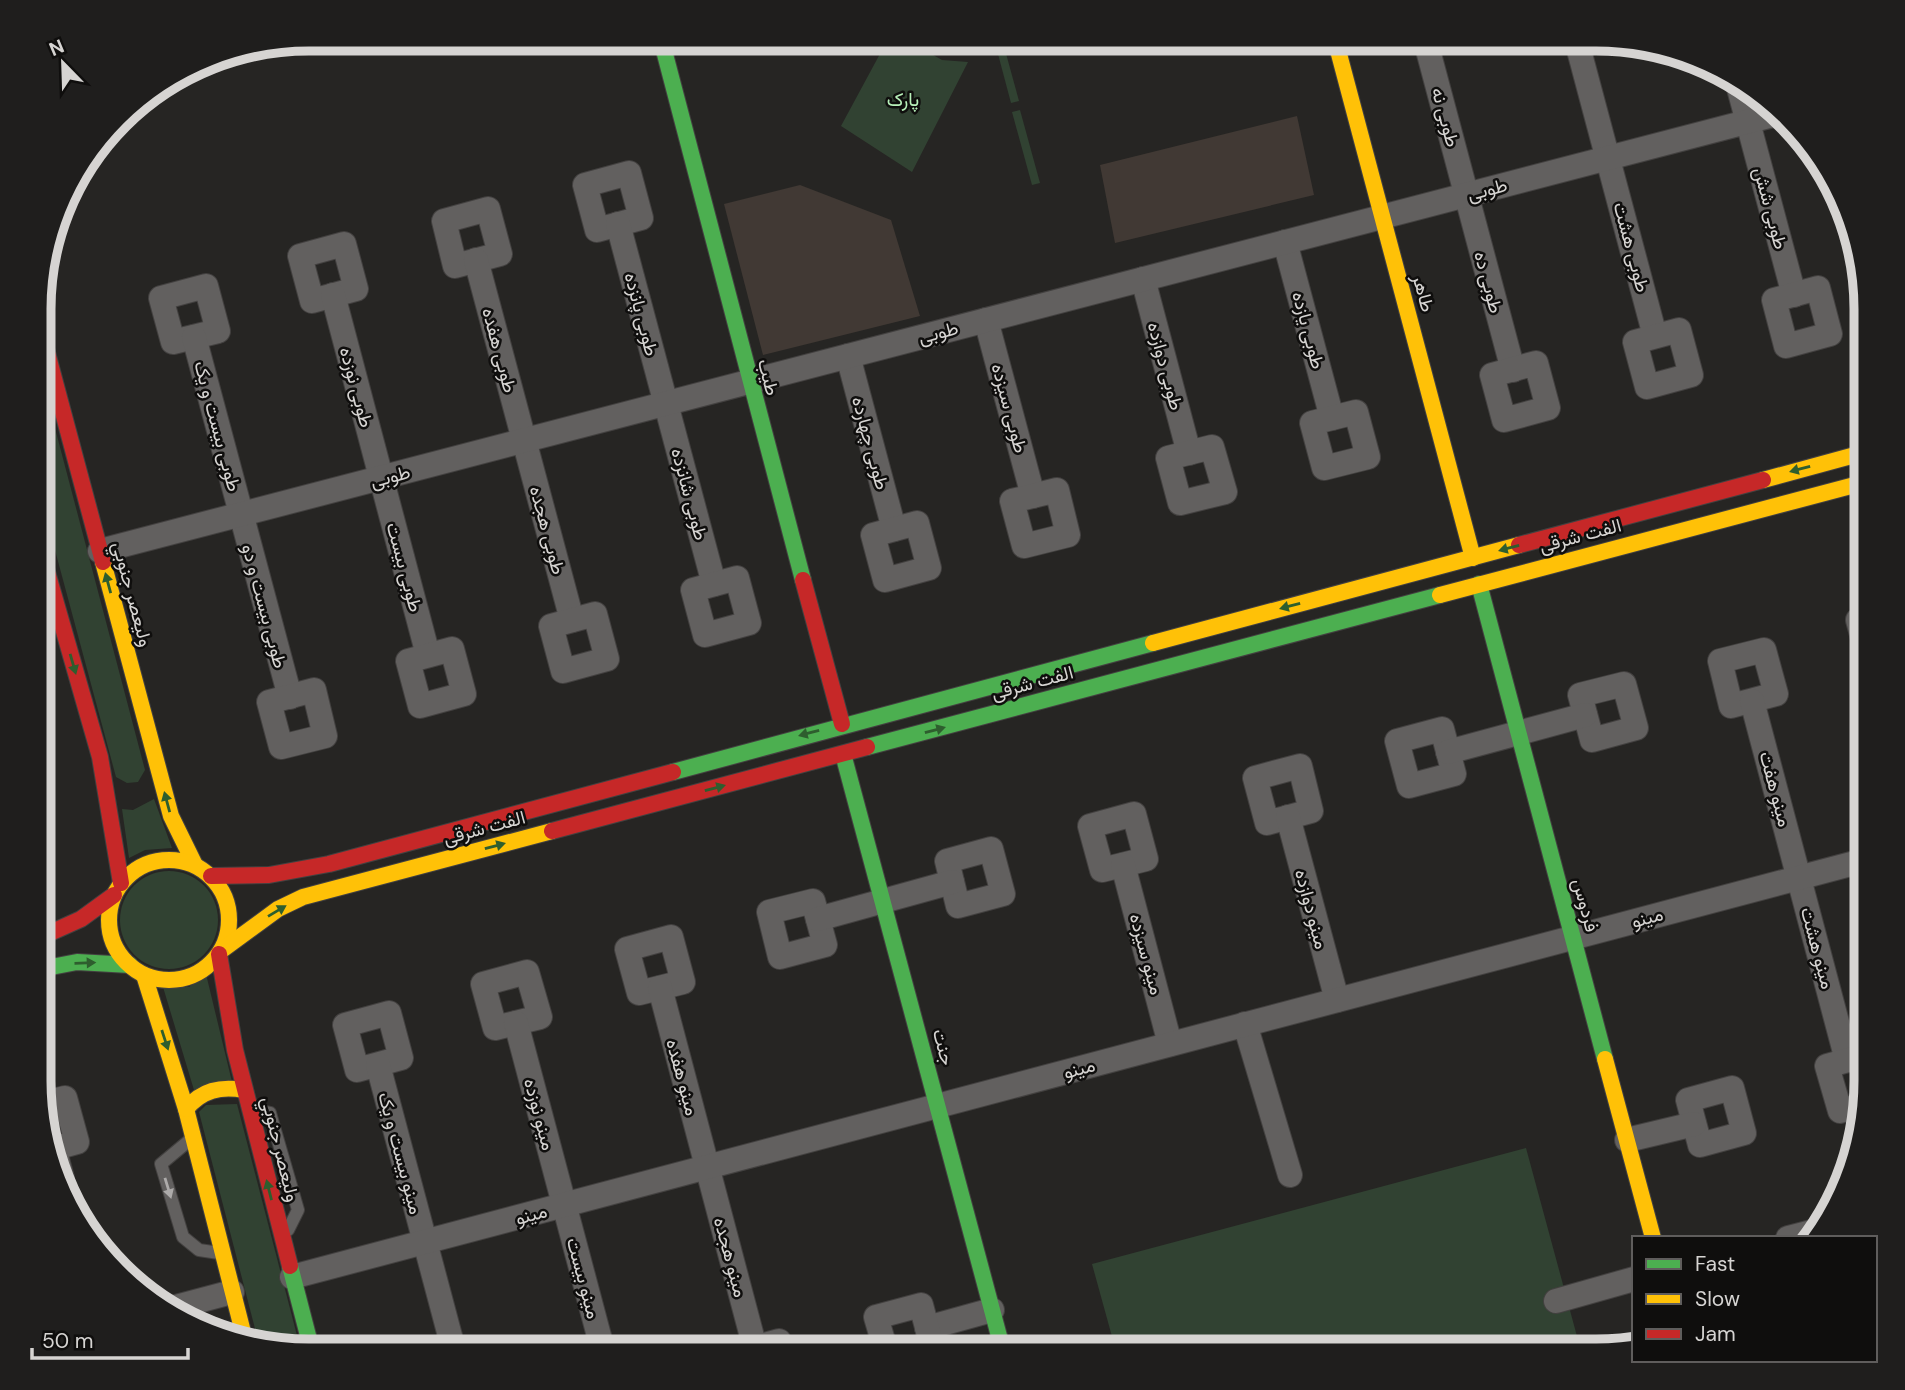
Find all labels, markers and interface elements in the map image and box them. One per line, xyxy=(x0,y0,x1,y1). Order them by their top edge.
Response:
north arrow xyxy=(28,28,98,98)
text: N xyxy=(45,34,68,62)
street label: طوبی نه xyxy=(1426,85,1465,150)
park label: پارک xyxy=(887,87,919,113)
street label: طوبی شش xyxy=(1748,164,1793,252)
street label: طوبی xyxy=(1464,172,1510,207)
street label: طوبی هشت xyxy=(1607,199,1656,295)
street label: طوبی ده xyxy=(1468,248,1509,316)
street label: طوبی پانزده xyxy=(617,270,665,359)
street label: طاهر xyxy=(1406,271,1440,315)
street label: طوبی یازده xyxy=(1286,289,1331,372)
street label: طوبی هفده xyxy=(476,305,523,395)
street label: طوبی xyxy=(915,315,961,350)
street label: طوبی دوازده xyxy=(1142,319,1189,413)
street label: طوبی نوزده xyxy=(334,344,379,430)
street label: طیب xyxy=(752,356,785,398)
street label: طوبی بیست و یک xyxy=(188,358,247,494)
street label: طوبی سیزده xyxy=(986,361,1033,456)
street label: طوبی چهارده xyxy=(845,394,895,493)
street label: طوبی شانزده xyxy=(665,445,714,543)
street label: طوبی xyxy=(367,459,413,494)
one-way arrow xyxy=(1789,465,1810,475)
street label: طوبی هجده xyxy=(524,483,571,577)
street label: الفت شرقی xyxy=(1536,513,1624,558)
street label: طوبی بیست xyxy=(381,520,428,615)
street label: وليعصر جنوبي xyxy=(104,539,159,650)
street label: طوبی بیست و دو xyxy=(236,541,293,671)
one-way arrow xyxy=(1498,543,1520,554)
one-way arrow xyxy=(103,572,113,593)
one-way arrow xyxy=(1278,601,1300,612)
one-way arrow xyxy=(68,653,78,674)
street label: الفت شرقی xyxy=(988,660,1076,705)
one-way arrow xyxy=(924,724,945,734)
one-way arrow xyxy=(798,728,820,739)
street label: مینو هفت xyxy=(1753,749,1798,830)
one-way arrow xyxy=(704,782,726,793)
one-way arrow xyxy=(162,792,172,813)
street label: الفت شرقی xyxy=(440,805,528,850)
one-way arrow xyxy=(484,840,506,851)
street label: مینو دوازده xyxy=(1289,866,1334,952)
street label: فردوس xyxy=(1566,876,1605,935)
street label: مینو xyxy=(1628,901,1666,934)
one-way arrow xyxy=(268,904,287,917)
street label: مینو هشت xyxy=(1795,904,1840,992)
street label: مینو سیزده xyxy=(1124,911,1169,998)
one-way arrow xyxy=(74,957,96,968)
street label: جنت xyxy=(927,1026,960,1068)
one-way arrow xyxy=(160,1029,170,1050)
street label: مینو هفده xyxy=(660,1036,705,1118)
street label: مینو xyxy=(1060,1052,1098,1085)
street label: مینو نوزده xyxy=(518,1075,561,1153)
street label: مینو بیست و یک xyxy=(372,1089,429,1217)
street label: وليعصر جنوبي xyxy=(252,1094,306,1205)
one-way arrow xyxy=(163,1178,173,1199)
one-way arrow xyxy=(263,1179,274,1201)
street label: مینو xyxy=(512,1198,550,1231)
street label: مینو هجده xyxy=(708,1214,753,1300)
street label: مینو بیست xyxy=(561,1235,606,1322)
legend xyxy=(1632,1236,1877,1362)
text: Fast xyxy=(1695,1250,1735,1278)
text: Slow xyxy=(1695,1285,1740,1313)
scale bar xyxy=(32,1316,187,1360)
text: Jam xyxy=(1695,1320,1736,1348)
text: 50 m xyxy=(42,1327,93,1355)

